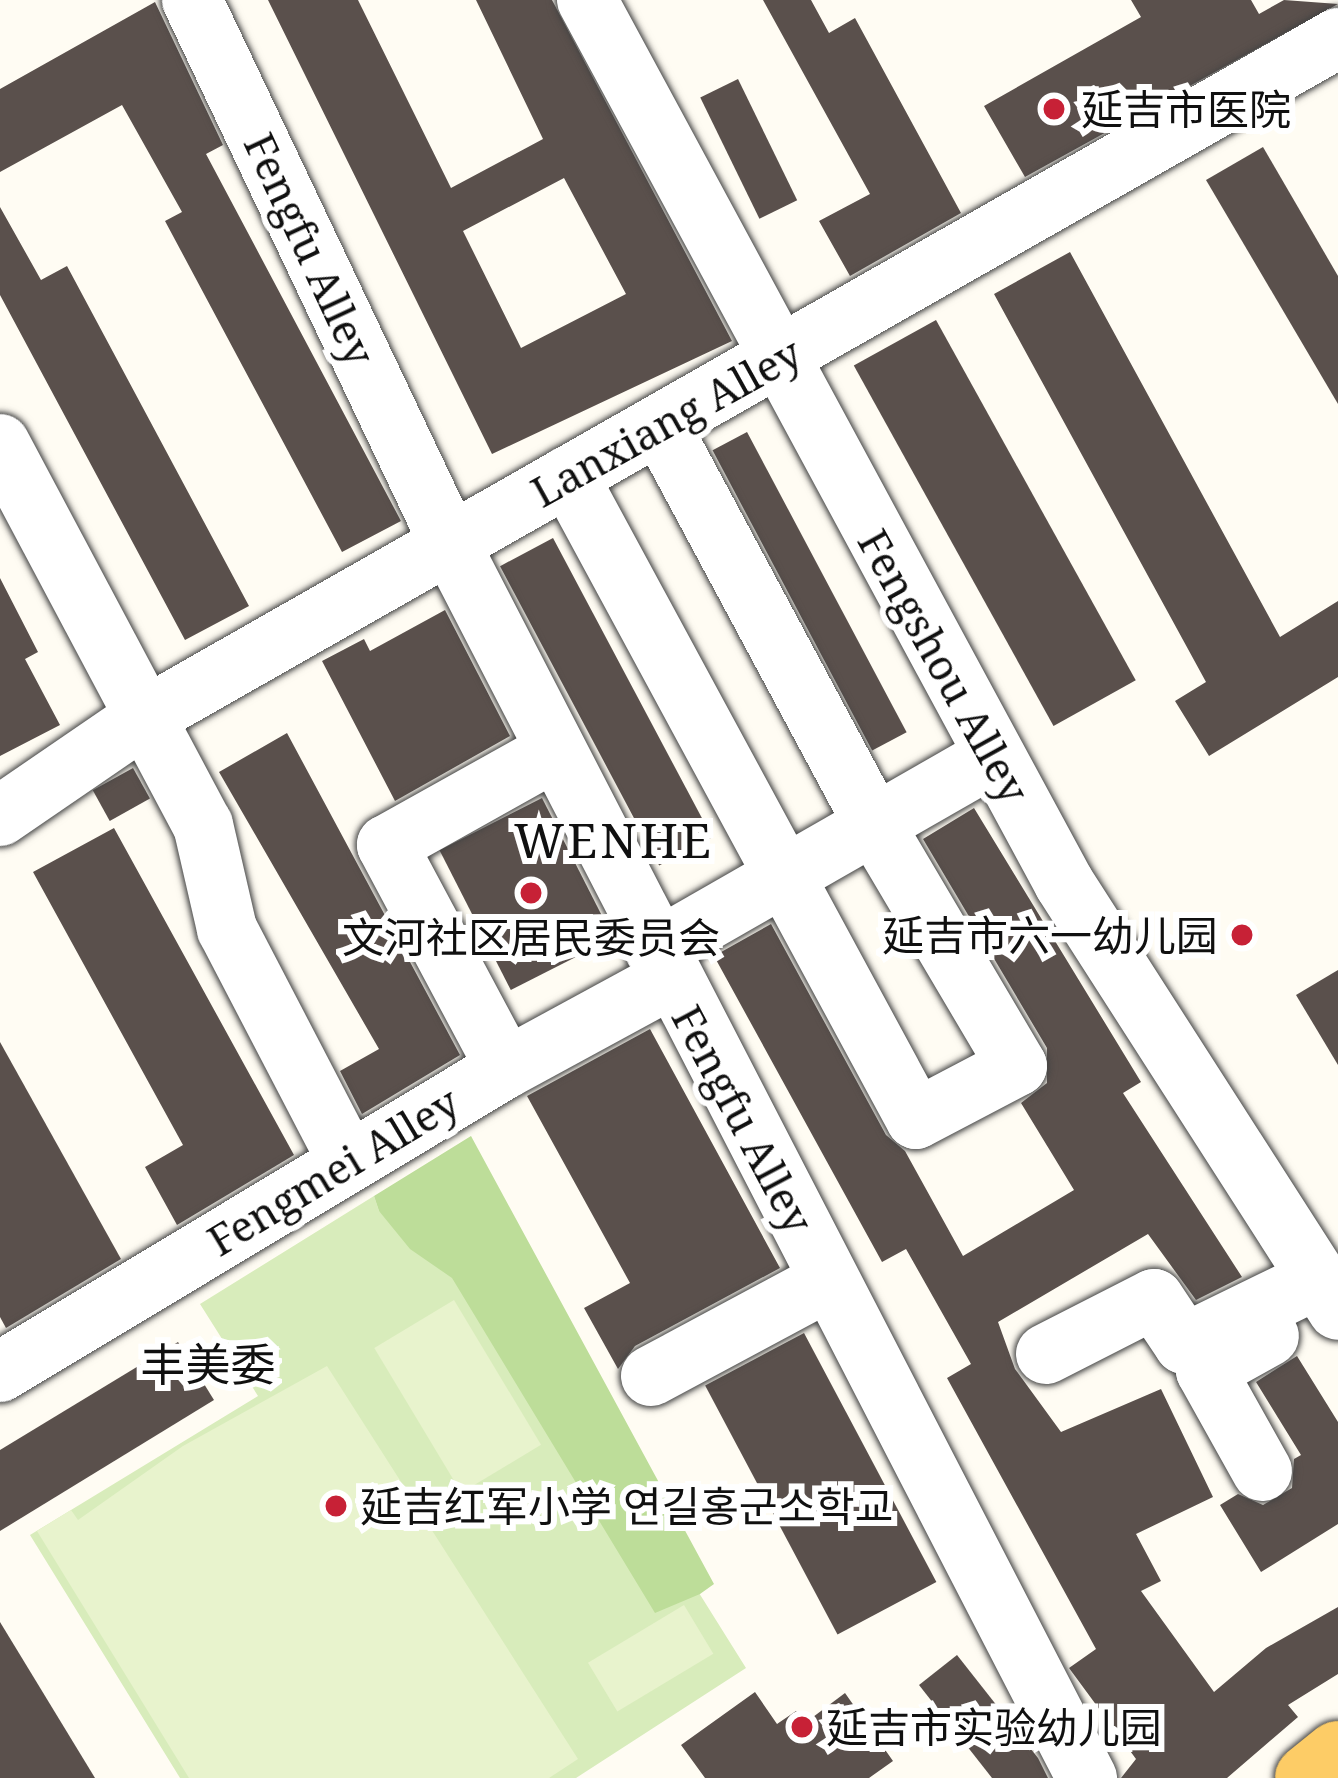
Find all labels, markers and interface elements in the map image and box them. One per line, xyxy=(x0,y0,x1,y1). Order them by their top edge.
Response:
place label: 延吉市医院 xyxy=(1081,84,1291,134)
marker: 延吉市医院 xyxy=(1038,93,1070,125)
street label: Fengfu Alley xyxy=(234,125,386,373)
street label: Lanxiang Alley xyxy=(522,327,810,517)
street label: Fengshou Alley xyxy=(848,521,1040,811)
district label: WENHE xyxy=(514,811,714,869)
marker: 文河社区居民委员会 xyxy=(518,880,544,906)
place label: 延吉市六一幼儿园 xyxy=(882,910,1218,960)
place label: 文河社区居民委员会 xyxy=(342,912,720,962)
marker: 延吉市六一幼儿园 xyxy=(1229,922,1255,948)
street label: Fengfu Alley xyxy=(662,997,824,1241)
street label: Fengmei Alley xyxy=(198,1076,468,1266)
district label: 丰美委 xyxy=(141,1337,275,1391)
place label: 延吉红军小学 연길홍군소학교 xyxy=(360,1481,893,1531)
marker: 延吉红军小学 연길홍군소학교 xyxy=(323,1493,349,1519)
place label: 延吉市实验幼儿园 xyxy=(826,1702,1162,1752)
marker: 延吉市实验幼儿园 xyxy=(789,1714,815,1740)

